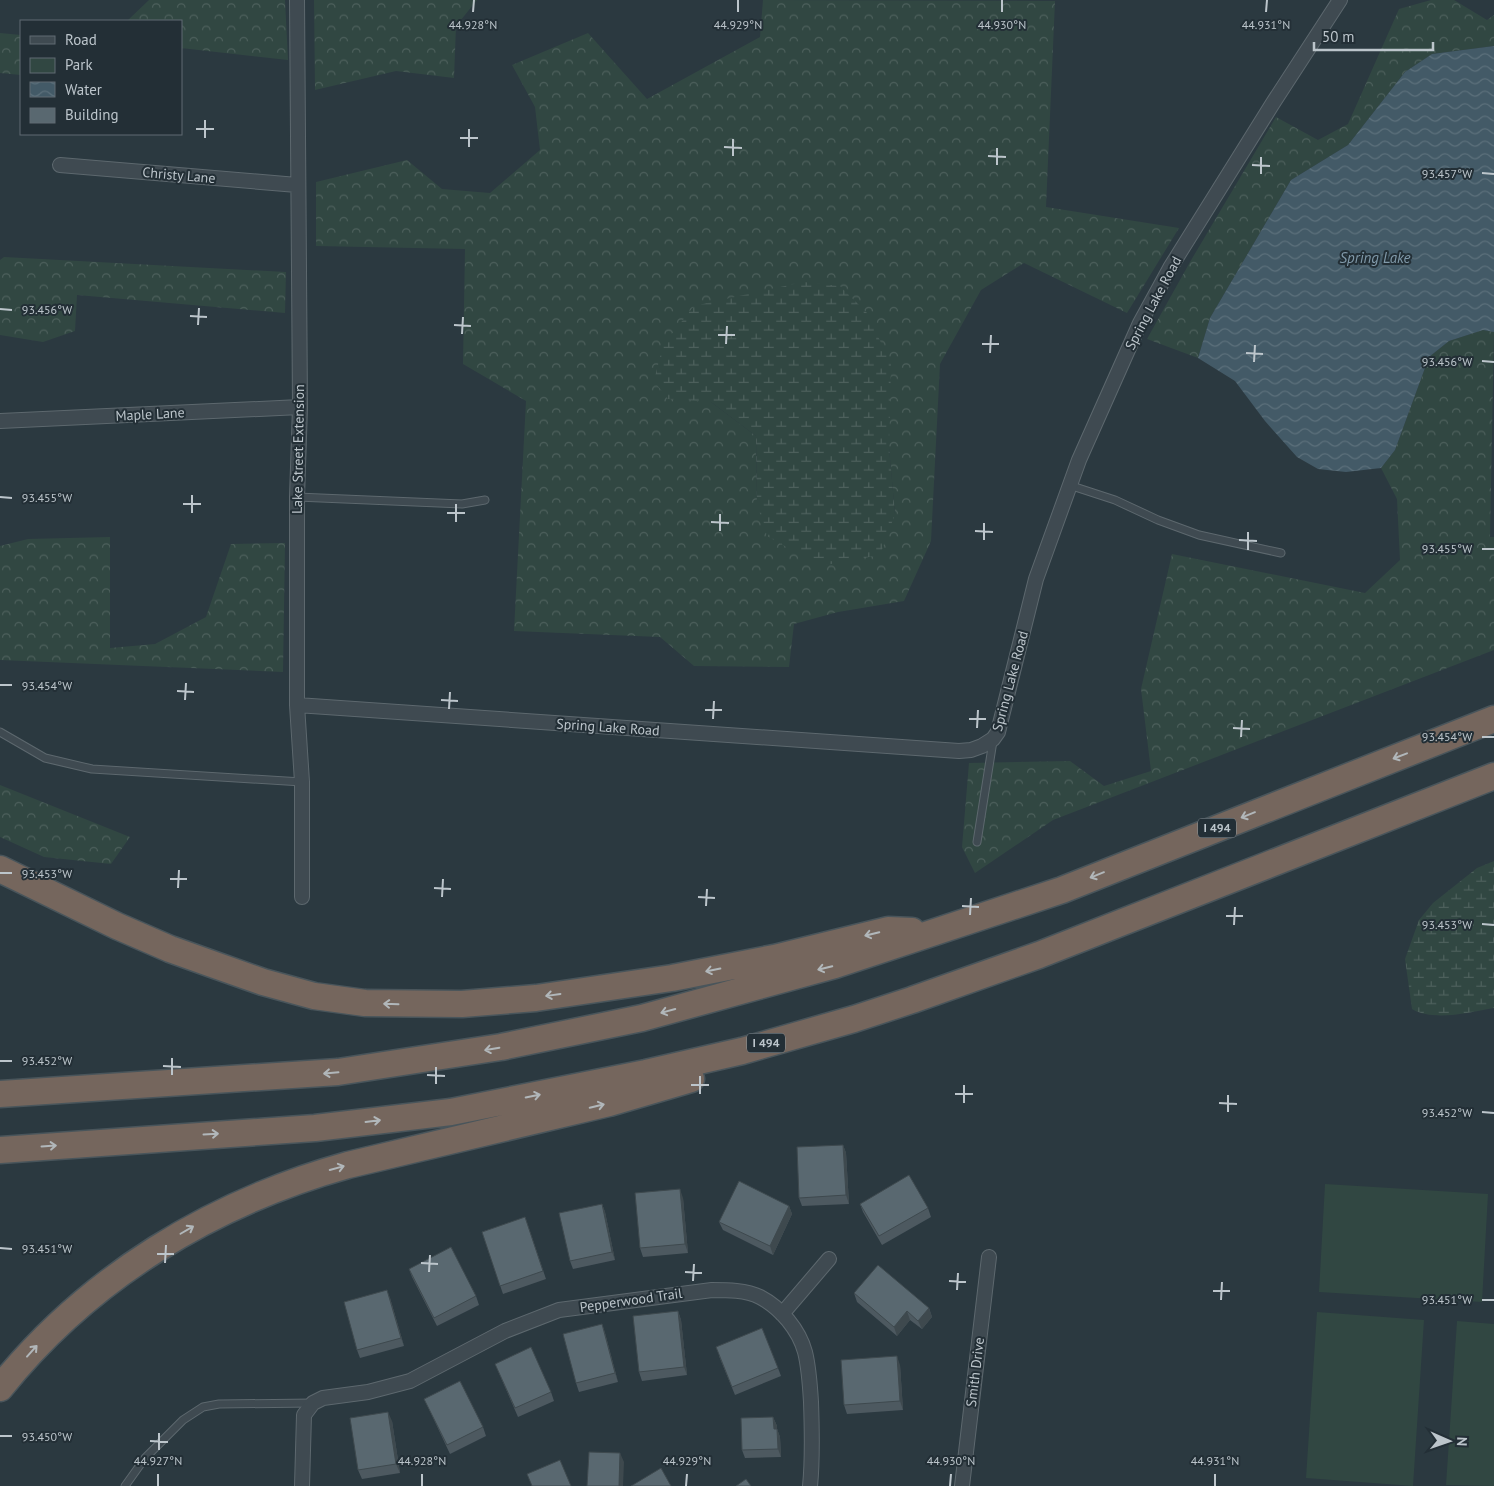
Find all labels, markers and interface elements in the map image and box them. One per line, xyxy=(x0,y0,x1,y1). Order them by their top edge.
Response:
text: 44.928°N xyxy=(449,17,497,32)
text: 44.929°N xyxy=(714,17,762,32)
text: 44.930°N xyxy=(978,17,1026,32)
text: 44.931°N xyxy=(1242,17,1290,32)
legend xyxy=(20,20,182,135)
scale bar xyxy=(1314,20,1433,52)
text: 50 m xyxy=(1322,27,1355,46)
text: Road xyxy=(65,30,97,49)
text: Park xyxy=(65,55,93,74)
text: Water xyxy=(65,80,102,99)
text: Building xyxy=(65,105,119,124)
street label: Christy Lane xyxy=(142,163,216,187)
text: 93.457°W xyxy=(1422,166,1472,181)
water label: Spring Lake xyxy=(1340,248,1410,267)
street label: Spring Lake Road xyxy=(1121,253,1185,353)
text: 93.456°W xyxy=(22,302,72,317)
text: 93.456°W xyxy=(1422,354,1472,369)
street label: Lake Street Extension xyxy=(288,384,308,514)
street label: Maple Lane xyxy=(115,403,185,425)
text: 93.455°W xyxy=(22,490,72,505)
text: 93.455°W xyxy=(1422,541,1472,556)
street label: Spring Lake Road xyxy=(988,629,1032,733)
text: 93.454°W xyxy=(22,678,72,693)
street label: Spring Lake Road xyxy=(556,714,660,740)
text: 93.454°W xyxy=(1422,729,1472,744)
one-way arrow xyxy=(1393,752,1408,761)
one-way arrow xyxy=(1241,812,1256,821)
road number: I 494 xyxy=(1198,818,1236,838)
text: 93.453°W xyxy=(22,866,72,881)
one-way arrow xyxy=(1090,872,1105,881)
text: 93.453°W xyxy=(1422,917,1472,932)
one-way arrow xyxy=(864,930,880,939)
one-way arrow xyxy=(817,964,833,973)
one-way arrow xyxy=(706,966,722,975)
one-way arrow xyxy=(545,991,561,1001)
one-way arrow xyxy=(383,999,400,1009)
one-way arrow xyxy=(661,1007,677,1017)
road number: I 494 xyxy=(747,1034,785,1052)
one-way arrow xyxy=(485,1044,501,1054)
text: 93.452°W xyxy=(22,1053,72,1068)
one-way arrow xyxy=(324,1068,340,1077)
one-way arrow xyxy=(525,1091,541,1101)
one-way arrow xyxy=(589,1101,605,1110)
text: 93.452°W xyxy=(1422,1105,1472,1120)
one-way arrow xyxy=(364,1116,380,1126)
one-way arrow xyxy=(202,1130,218,1139)
one-way arrow xyxy=(40,1142,56,1151)
one-way arrow xyxy=(329,1163,345,1172)
one-way arrow xyxy=(180,1225,195,1235)
text: 93.451°W xyxy=(22,1241,72,1256)
street label: Pepperwood Trail xyxy=(579,1284,683,1316)
text: 93.451°W xyxy=(1422,1292,1472,1307)
street label: Smith Drive xyxy=(962,1336,988,1408)
one-way arrow xyxy=(26,1344,38,1357)
north arrow xyxy=(1424,1416,1474,1466)
text: 93.450°W xyxy=(22,1429,72,1444)
text: N xyxy=(1453,1437,1471,1446)
text: 44.927°N xyxy=(134,1453,182,1468)
text: 44.928°N xyxy=(398,1453,446,1468)
text: 44.929°N xyxy=(663,1453,711,1468)
text: 44.930°N xyxy=(927,1453,975,1468)
text: 44.931°N xyxy=(1191,1453,1239,1468)

